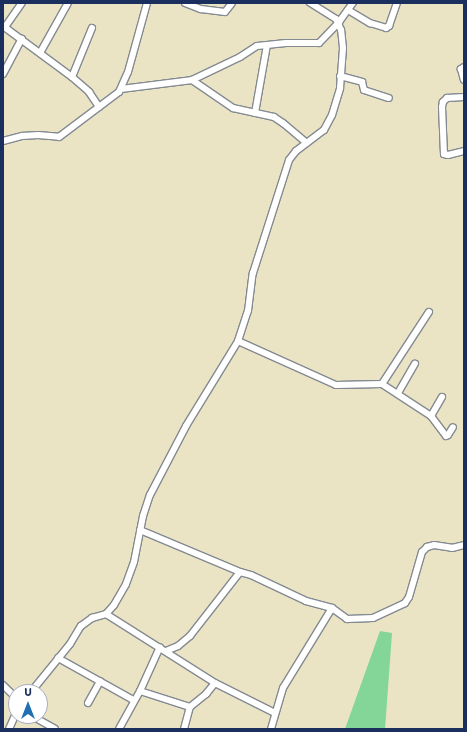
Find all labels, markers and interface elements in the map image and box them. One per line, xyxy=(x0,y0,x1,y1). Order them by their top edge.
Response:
north arrow xyxy=(8,684,48,724)
text: U xyxy=(24,685,32,700)

